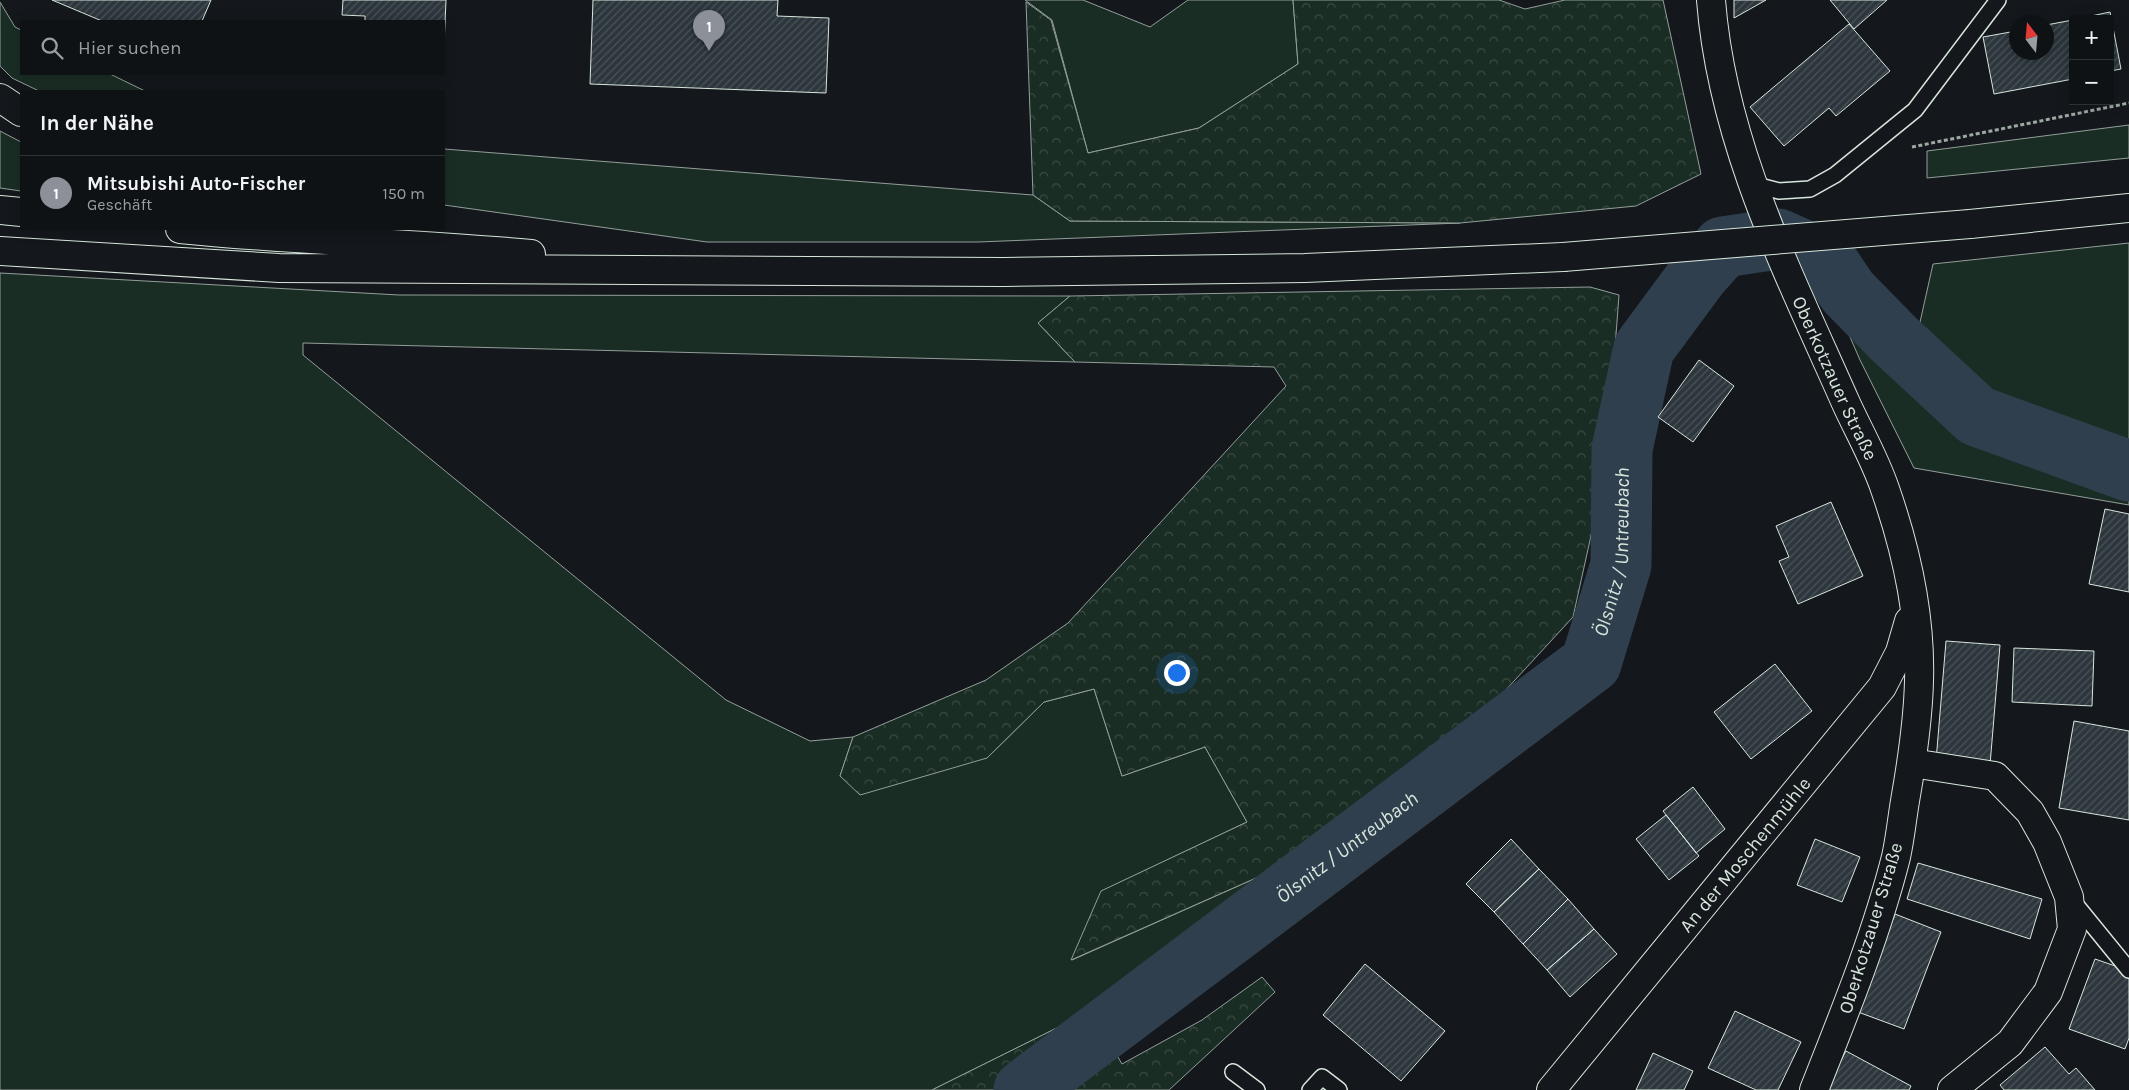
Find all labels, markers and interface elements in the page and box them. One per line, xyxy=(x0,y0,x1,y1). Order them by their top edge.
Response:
pin: 1 xyxy=(693,10,725,51)
north arrow xyxy=(2009,15,2054,60)
map controls xyxy=(2069,15,2114,105)
button: + xyxy=(2069,15,2114,60)
search box xyxy=(20,20,445,75)
icon: search xyxy=(38,34,66,62)
text: Hier suchen xyxy=(78,37,181,59)
button: − xyxy=(2069,60,2114,105)
text: In der Nähe xyxy=(40,111,154,135)
text: Mitsubishi Auto-Fischer xyxy=(87,173,305,195)
text: 1 xyxy=(53,184,59,203)
text: 150 m xyxy=(382,184,425,203)
text: Geschäft xyxy=(87,195,152,214)
street label: Oberkotzauer Straße xyxy=(1787,293,1882,464)
water label: Ölsnitz / Untreubach xyxy=(1589,468,1634,639)
your location xyxy=(1164,660,1190,686)
street label: An der Moschenmühle xyxy=(1675,773,1815,937)
water label: Ölsnitz / Untreubach xyxy=(1272,787,1422,908)
street label: Oberkotzauer Straße xyxy=(1834,840,1907,1017)

